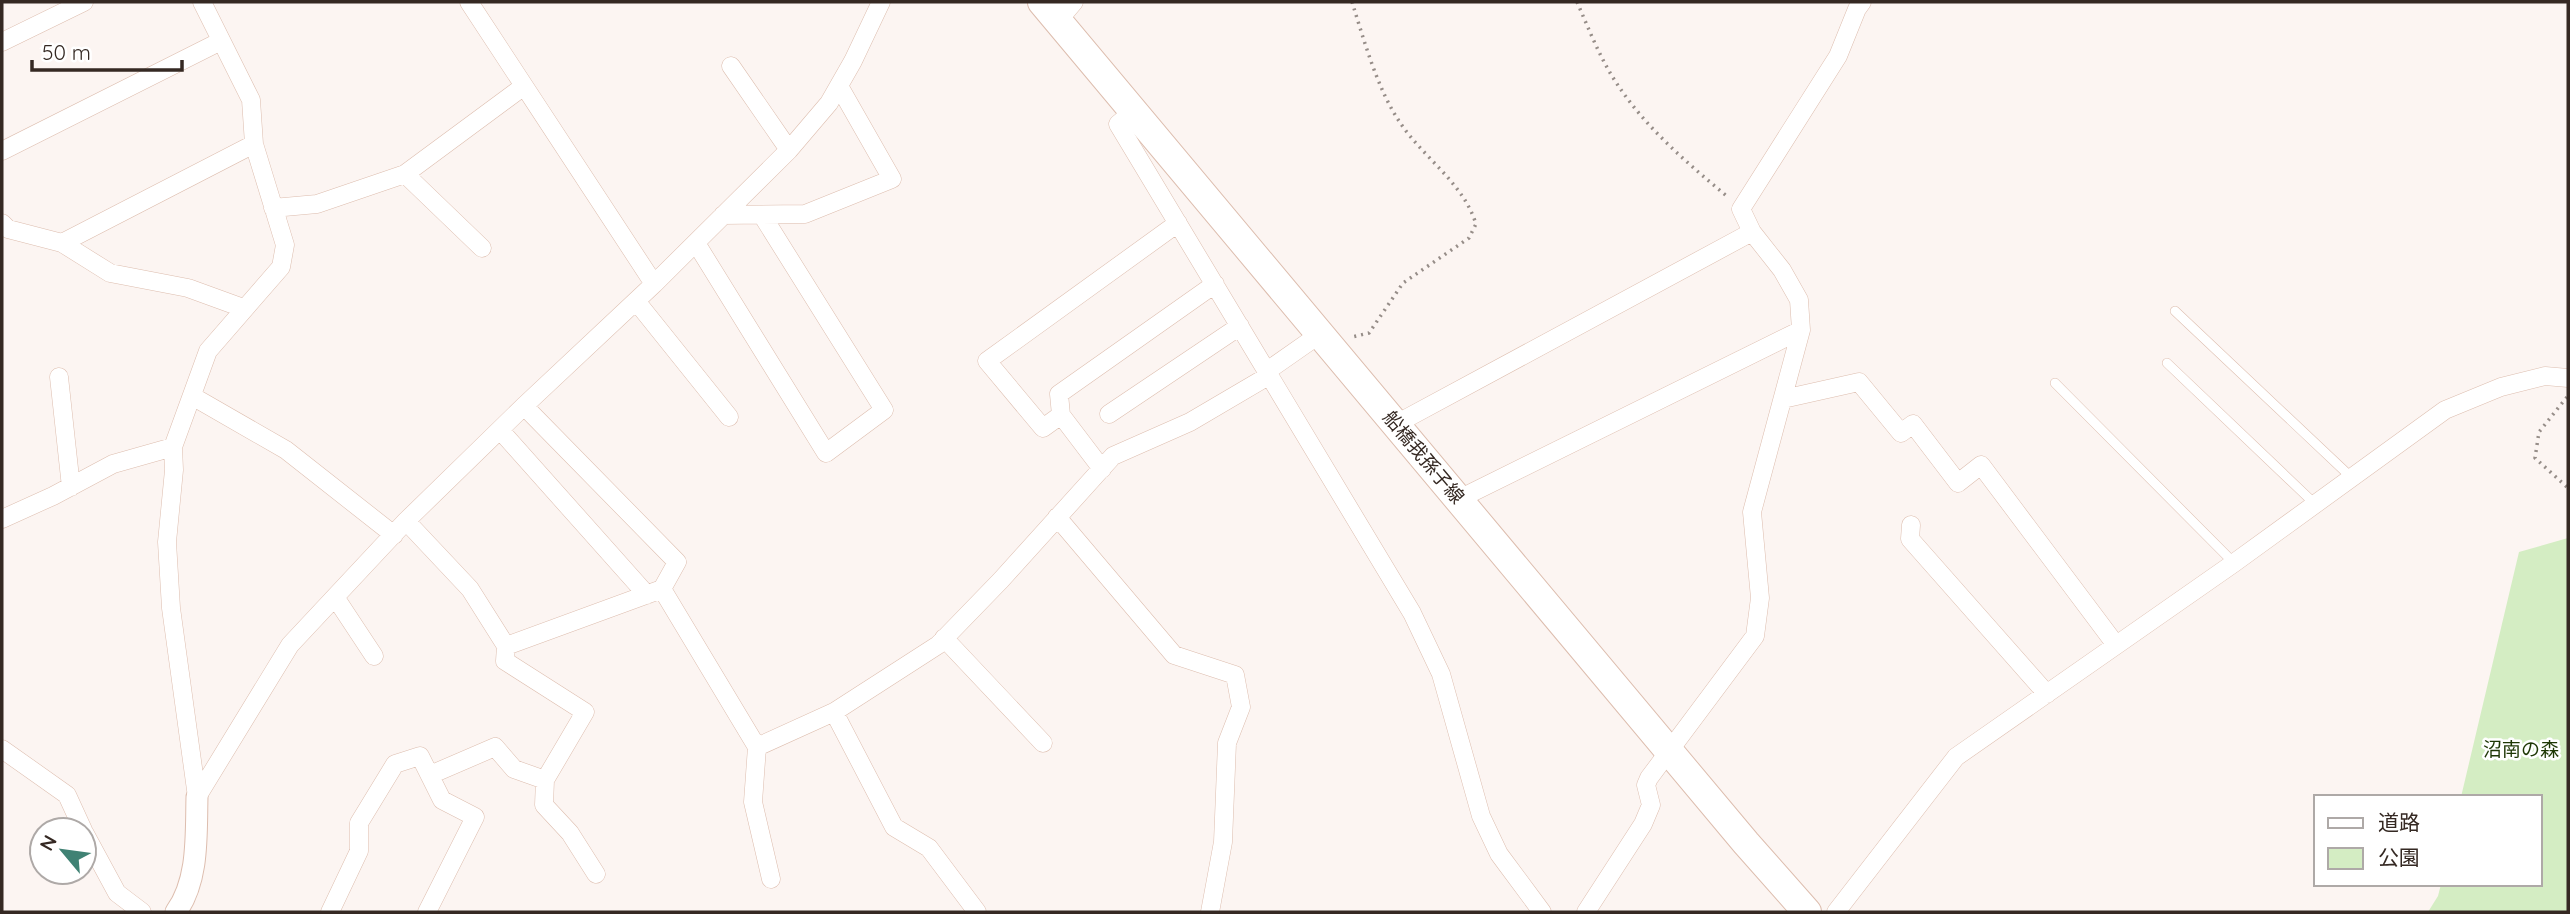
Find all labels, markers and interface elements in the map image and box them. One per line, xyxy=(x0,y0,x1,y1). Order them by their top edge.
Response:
scale bar xyxy=(32,28,182,72)
text: 50 m xyxy=(42,39,91,65)
street label: 船橋我孫子線 xyxy=(1378,406,1470,508)
park label: 沼南の森 xyxy=(2483,737,2559,761)
legend xyxy=(2314,795,2542,886)
text: 道路 xyxy=(2378,809,2420,835)
north arrow xyxy=(28,816,98,886)
text: N xyxy=(34,831,62,855)
text: 公園 xyxy=(2378,844,2420,870)

